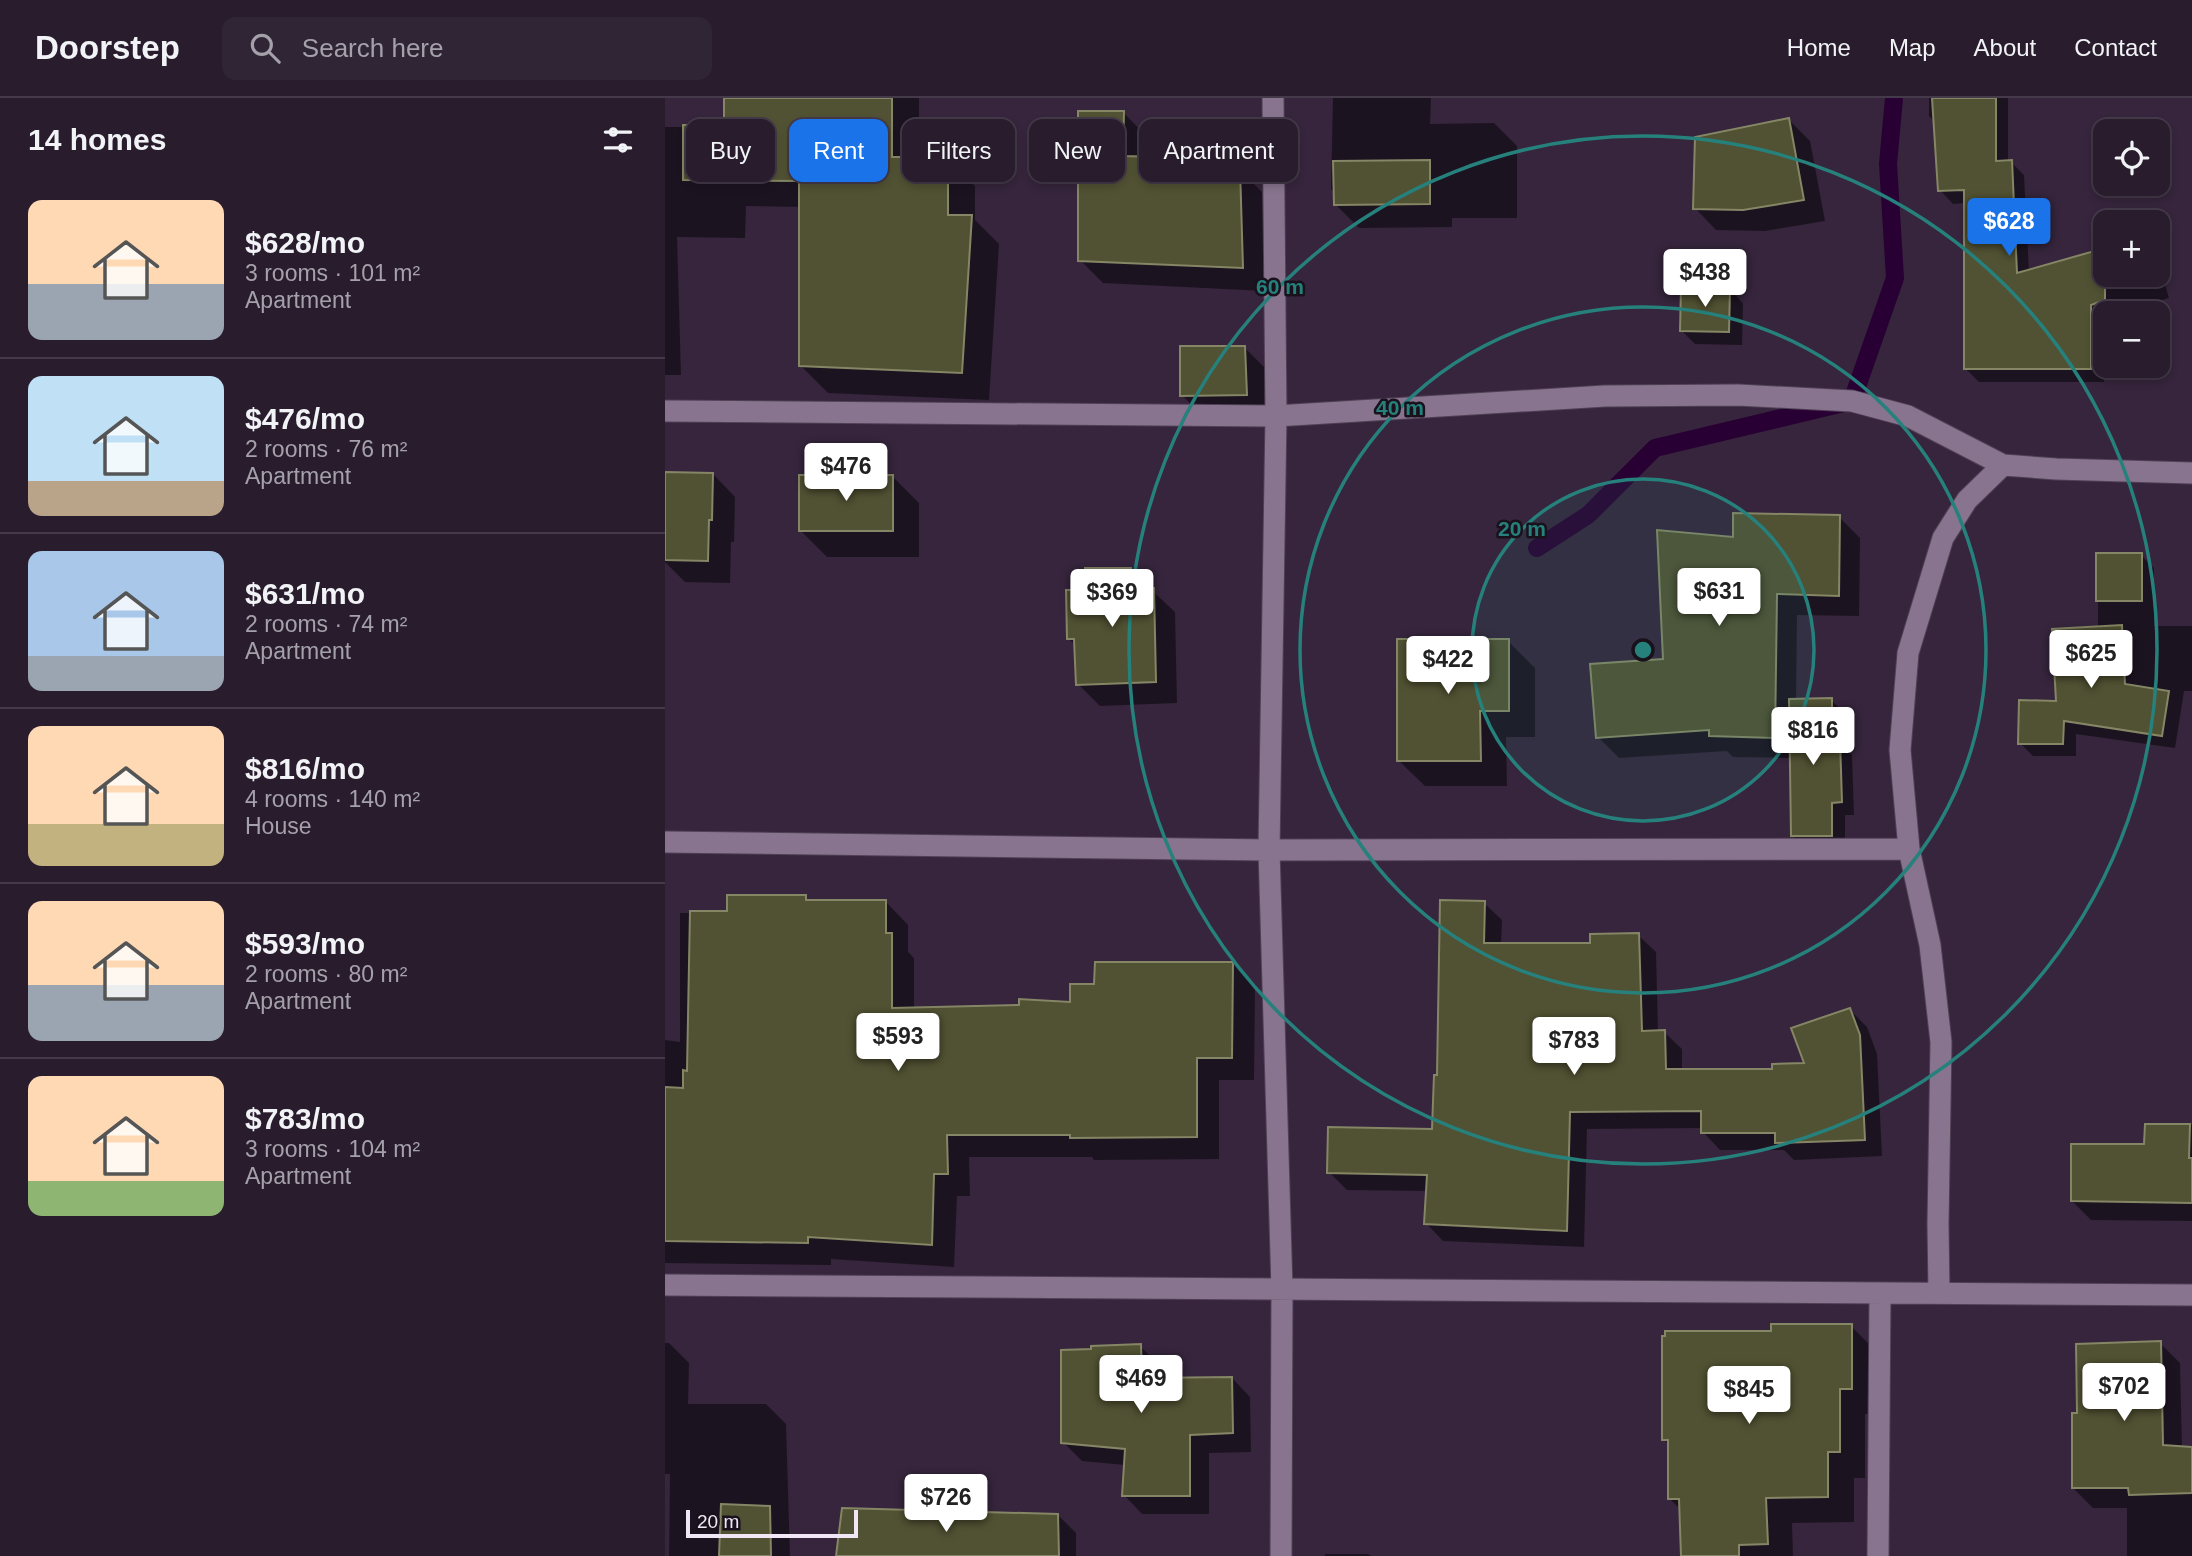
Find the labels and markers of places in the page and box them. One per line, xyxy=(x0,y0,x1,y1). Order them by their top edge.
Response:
pin: $628 xyxy=(1968,198,2050,258)
pin: $438 xyxy=(1664,250,1746,309)
pin: $476 xyxy=(805,444,887,503)
pin: $631 xyxy=(1678,568,1760,628)
pin: $369 xyxy=(1071,570,1153,629)
pin: $625 xyxy=(2050,630,2132,690)
pin: $422 xyxy=(1407,636,1489,696)
centre of rings xyxy=(1631,638,1655,662)
pin: $816 xyxy=(1772,708,1854,767)
pin: $593 xyxy=(857,1014,939,1073)
pin: $783 xyxy=(1533,1018,1615,1077)
pin: $469 xyxy=(1100,1356,1182,1415)
pin: $702 xyxy=(2083,1364,2165,1423)
pin: $845 xyxy=(1708,1366,1790,1426)
pin: $726 xyxy=(905,1474,987,1534)

